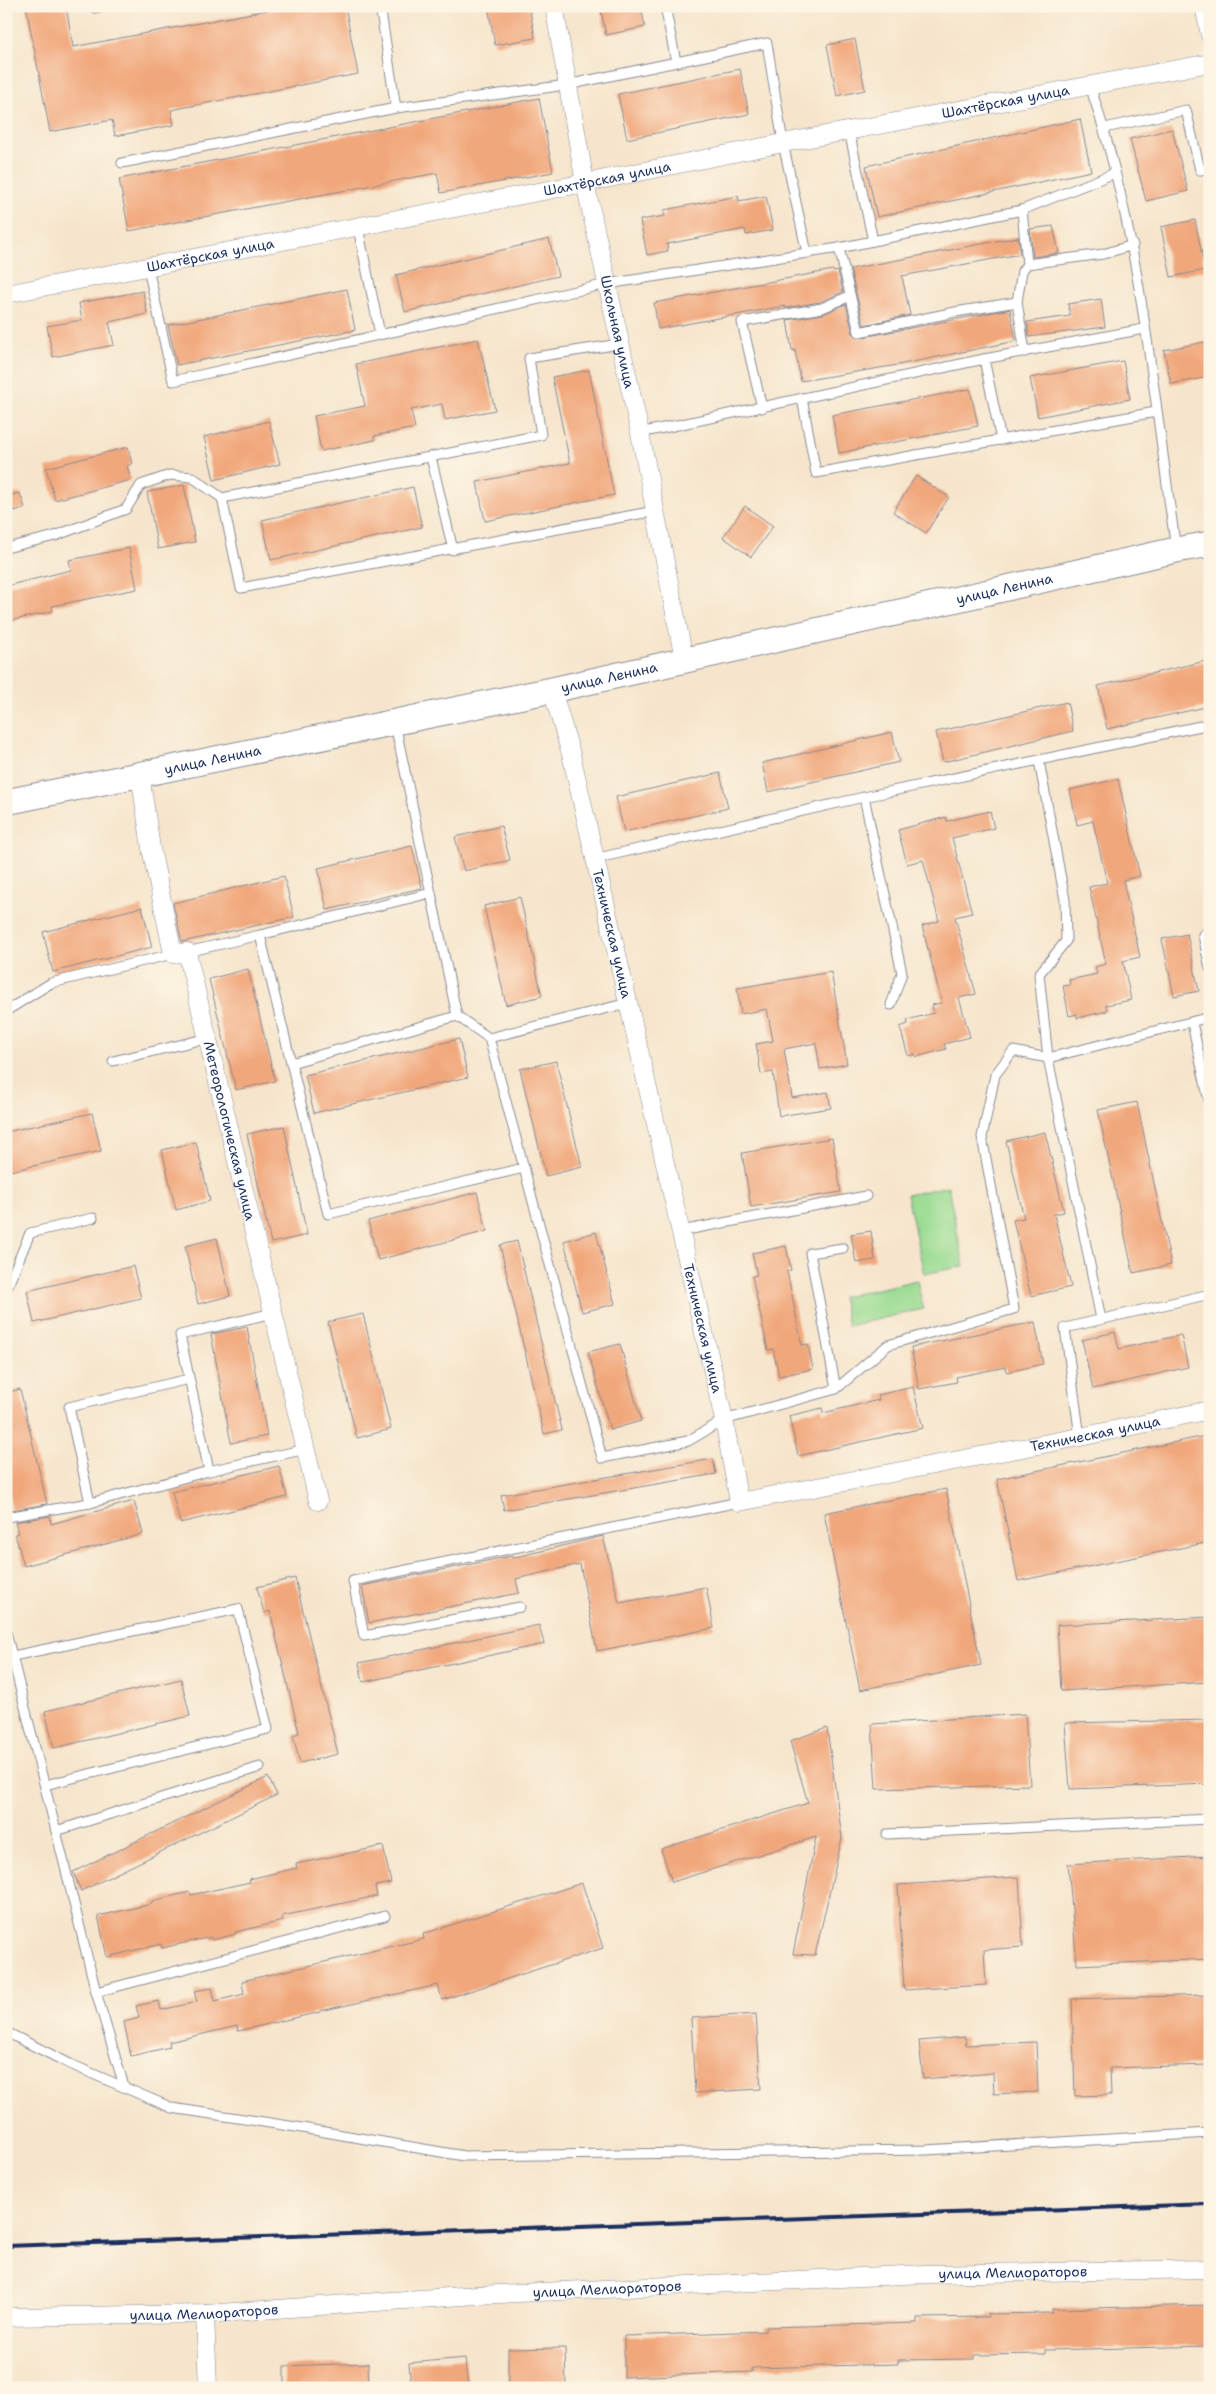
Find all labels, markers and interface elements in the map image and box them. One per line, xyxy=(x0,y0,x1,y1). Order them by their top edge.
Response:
street label: Шахтёрская улица xyxy=(940,80,1071,122)
street label: Шахтёрская улица xyxy=(542,157,673,200)
street label: Шахтёрская улица xyxy=(145,234,276,276)
street label: Школьная улица xyxy=(597,273,639,390)
street label: улица Ленина xyxy=(954,569,1055,608)
street label: улица Ленина xyxy=(559,658,659,697)
street label: улица Ленина xyxy=(163,741,263,778)
street label: Техническая улица xyxy=(589,867,636,1000)
street label: Метеорологическая улица xyxy=(200,1039,260,1223)
street label: Техническая улица xyxy=(679,1262,727,1395)
street label: Техническая улица xyxy=(1029,1412,1162,1455)
street label: улица Мелиораторов xyxy=(938,2262,1087,2283)
street label: улица Мелиораторов xyxy=(532,2276,682,2301)
street label: улица Мелиораторов xyxy=(129,2300,279,2324)

